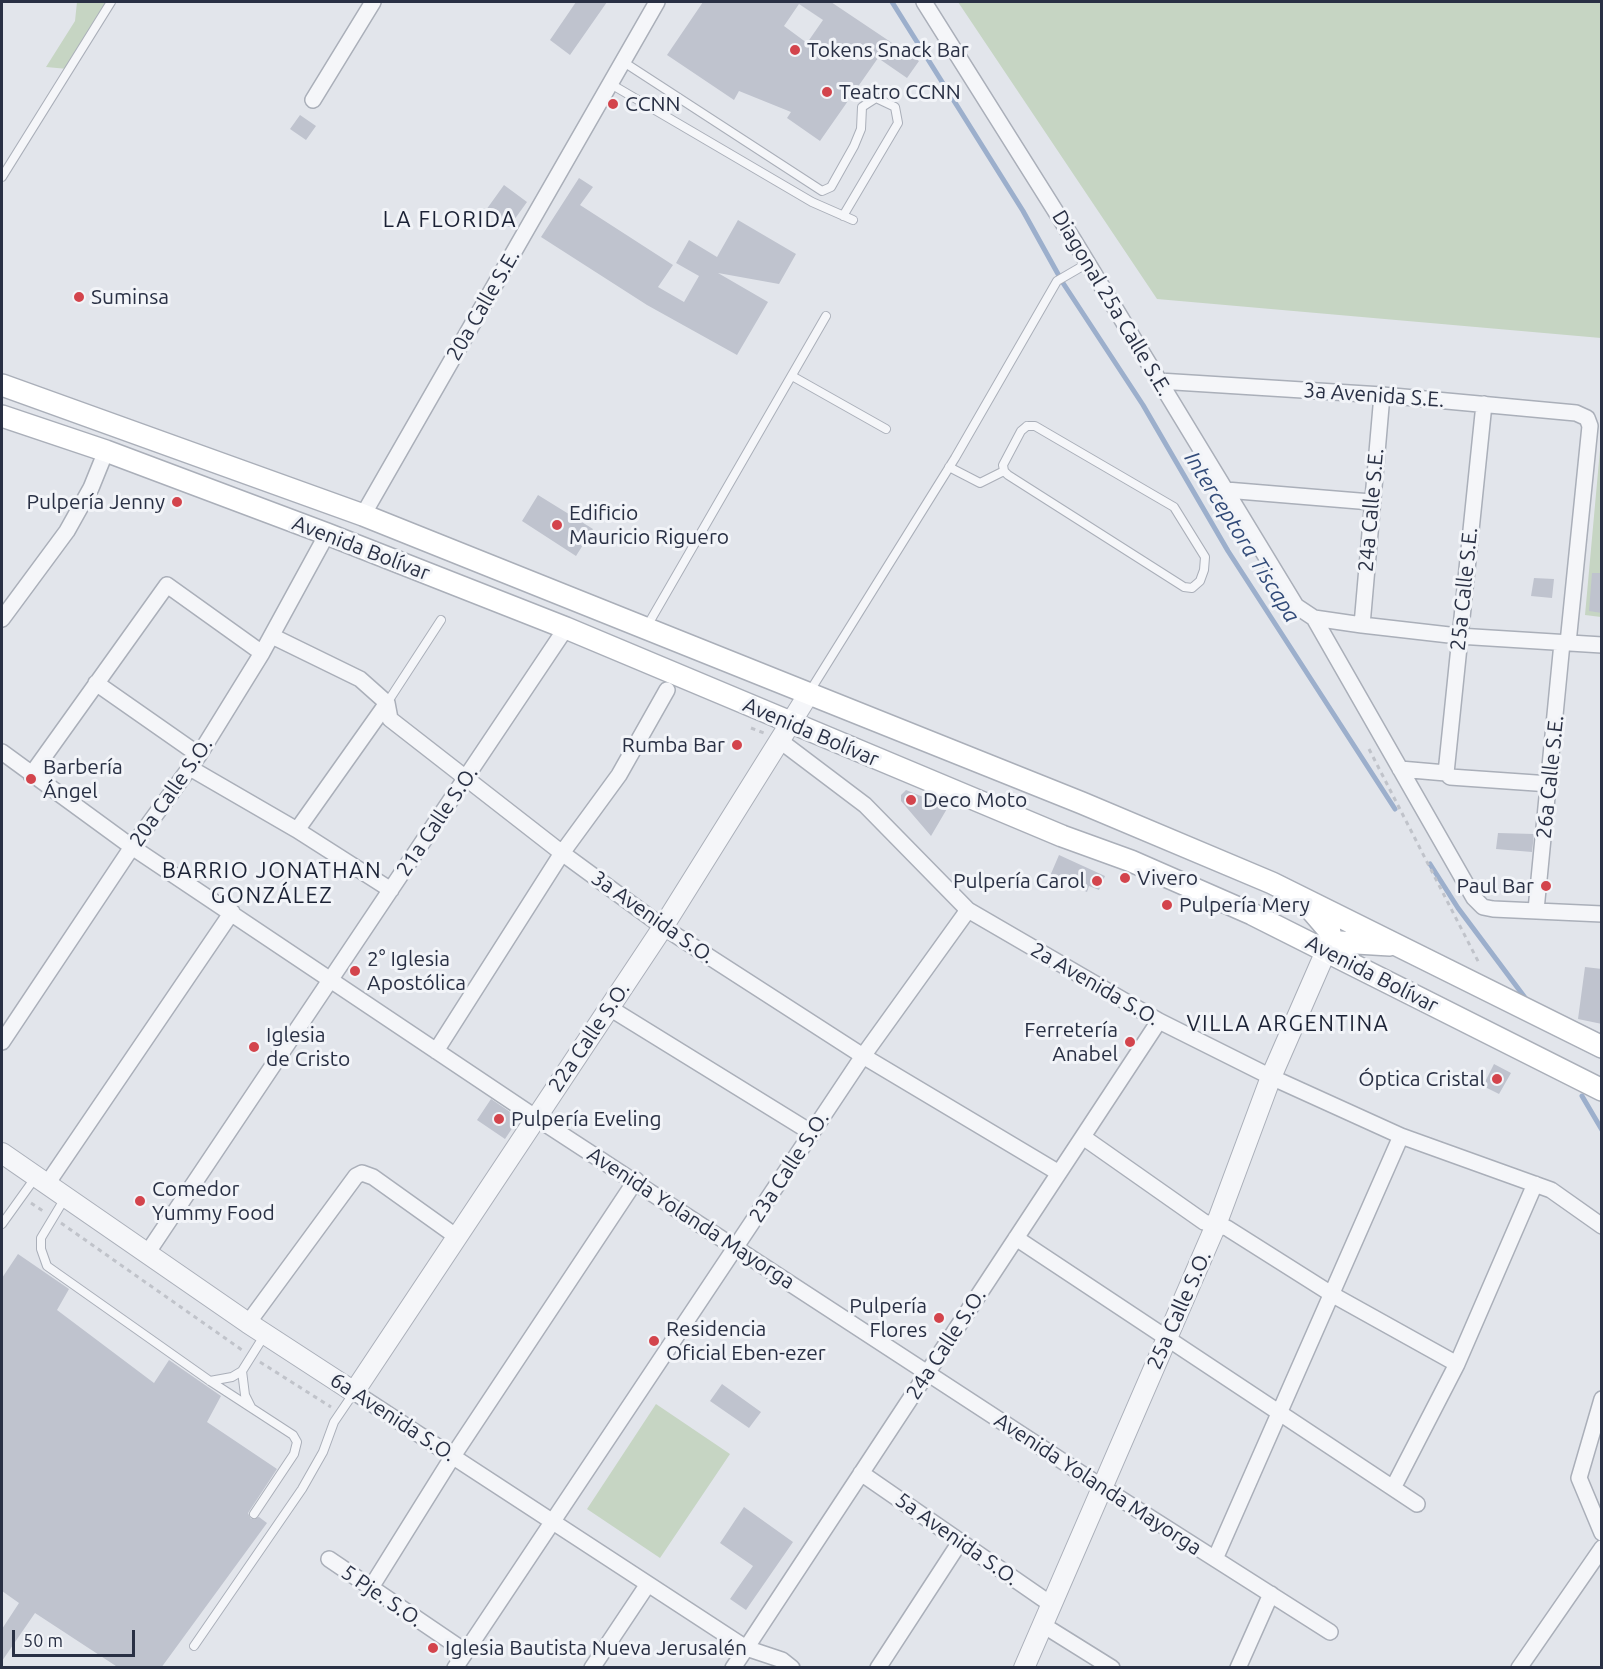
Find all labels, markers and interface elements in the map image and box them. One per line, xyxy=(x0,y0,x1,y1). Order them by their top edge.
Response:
place label: Tokens Snack Bar xyxy=(807,37,969,63)
marker: Tokens Snack Bar xyxy=(788,43,802,57)
place label: Teatro CCNN xyxy=(839,79,961,105)
marker: Teatro CCNN xyxy=(820,85,834,99)
place label: CCNN xyxy=(625,91,681,117)
marker: CCNN xyxy=(606,97,620,111)
street label: Diagonal 25a Calle S.E. xyxy=(1047,206,1177,400)
district label: LA FLORIDA xyxy=(383,207,517,233)
street label: 20a Calle S.E. xyxy=(441,245,525,365)
place label: Suminsa xyxy=(91,284,169,310)
marker: Suminsa xyxy=(72,290,86,304)
street label: 3a Avenida S.E. xyxy=(1303,378,1445,412)
water label: Interceptora Tiscapa xyxy=(1179,447,1305,627)
street label: 24a Calle S.E. xyxy=(1353,447,1389,573)
place label: Pulpería Jenny xyxy=(27,489,165,515)
marker: Pulpería Jenny xyxy=(170,495,184,509)
place label: Edificio Mauricio Riguero xyxy=(569,500,729,550)
street label: Avenida Bolívar xyxy=(289,510,433,586)
marker: Edificio Mauricio Riguero xyxy=(550,518,564,532)
street label: 25a Calle S.E. xyxy=(1445,526,1483,652)
street label: Avenida Bolívar xyxy=(739,692,883,772)
street label: 26a Calle S.E. xyxy=(1531,714,1569,840)
place label: Rumba Bar xyxy=(622,732,725,758)
street label: 20a Calle S.O. xyxy=(124,733,218,851)
marker: Rumba Bar xyxy=(730,738,744,752)
place label: Barbería Ángel xyxy=(43,754,123,804)
street label: 21a Calle S.O. xyxy=(391,761,483,881)
marker: Barbería Ángel xyxy=(24,772,38,786)
place label: Deco Moto xyxy=(923,787,1027,813)
marker: Deco Moto xyxy=(904,793,918,807)
district label: BARRIO JONATHAN GONZÁLEZ xyxy=(162,858,382,909)
street label: 3a Avenida S.O. xyxy=(587,865,719,969)
place label: Vivero xyxy=(1137,865,1198,891)
place label: Pulpería Carol xyxy=(953,868,1085,894)
marker: Vivero xyxy=(1118,871,1132,885)
place label: Paul Bar xyxy=(1456,873,1534,899)
marker: Pulpería Carol xyxy=(1090,874,1104,888)
marker: Paul Bar xyxy=(1539,879,1553,893)
place label: Pulpería Mery xyxy=(1179,892,1310,918)
marker: Pulpería Mery xyxy=(1160,898,1174,912)
street label: Avenida Bolívar xyxy=(1302,930,1442,1018)
street label: 2a Avenida S.O. xyxy=(1026,937,1164,1031)
place label: 2° Iglesia Apostólica xyxy=(367,946,466,996)
marker: 2° Iglesia Apostólica xyxy=(348,964,362,978)
street label: 22a Calle S.O. xyxy=(543,977,635,1097)
district label: VILLA ARGENTINA xyxy=(1187,1011,1389,1037)
place label: Ferretería Anabel xyxy=(1024,1017,1118,1067)
place label: Iglesia de Cristo xyxy=(266,1022,350,1072)
marker: Ferretería Anabel xyxy=(1123,1035,1137,1049)
marker: Iglesia de Cristo xyxy=(247,1040,261,1054)
place label: Óptica Cristal xyxy=(1358,1066,1485,1092)
marker: Óptica Cristal xyxy=(1490,1072,1504,1086)
place label: Pulpería Eveling xyxy=(511,1106,662,1132)
street label: 23a Calle S.O. xyxy=(744,1107,834,1227)
marker: Pulpería Eveling xyxy=(492,1112,506,1126)
street label: Avenida Yolanda Mayorga xyxy=(583,1142,799,1294)
place label: Comedor Yummy Food xyxy=(152,1176,275,1226)
marker: Comedor Yummy Food xyxy=(133,1194,147,1208)
street label: 25a Calle S.O. xyxy=(1142,1247,1216,1373)
street label: 24a Calle S.O. xyxy=(901,1284,991,1404)
place label: Pulpería Flores xyxy=(849,1293,927,1343)
marker: Pulpería Flores xyxy=(932,1311,946,1325)
place label: Residencia Oficial Eben-ezer xyxy=(666,1316,826,1366)
marker: Residencia Oficial Eben-ezer xyxy=(647,1334,661,1348)
street label: 6a Avenida S.O. xyxy=(326,1367,460,1467)
street label: Avenida Yolanda Mayorga xyxy=(990,1408,1206,1560)
street label: 5a Avenida S.O. xyxy=(891,1487,1023,1591)
street label: 5 Pje. S.O. xyxy=(336,1560,428,1632)
scale bar xyxy=(15,1618,138,1656)
text: 50 m xyxy=(23,1630,63,1650)
place label: Iglesia Bautista Nueva Jerusalén xyxy=(445,1635,747,1661)
marker: Iglesia Bautista Nueva Jerusalén xyxy=(426,1641,440,1655)

